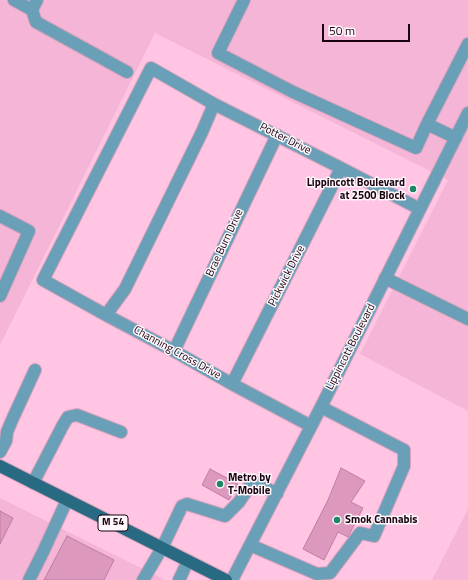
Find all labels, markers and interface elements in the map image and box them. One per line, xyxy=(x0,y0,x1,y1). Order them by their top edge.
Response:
scale bar xyxy=(324,16,412,42)
text: 50 m xyxy=(329,21,355,40)
street label: Potter Drive xyxy=(257,120,313,158)
place label: Lippincott Boulevard at 2500 Block xyxy=(307,176,405,202)
marker: Lippincott Boulevard at 2500 Block xyxy=(408,184,418,194)
street label: Brae Burn Drive xyxy=(204,207,246,279)
street label: Pickwick Drive xyxy=(266,243,308,309)
street label: Lippincott Boulevard xyxy=(324,302,378,392)
street label: Channing Cross Drive xyxy=(131,324,223,382)
place label: Metro by T-Mobile xyxy=(228,471,271,497)
marker: Metro by T-Mobile xyxy=(215,479,225,489)
place label: Smok Cannabis xyxy=(345,513,418,527)
road number: M 54 xyxy=(98,515,128,531)
marker: Smok Cannabis xyxy=(332,515,342,525)

